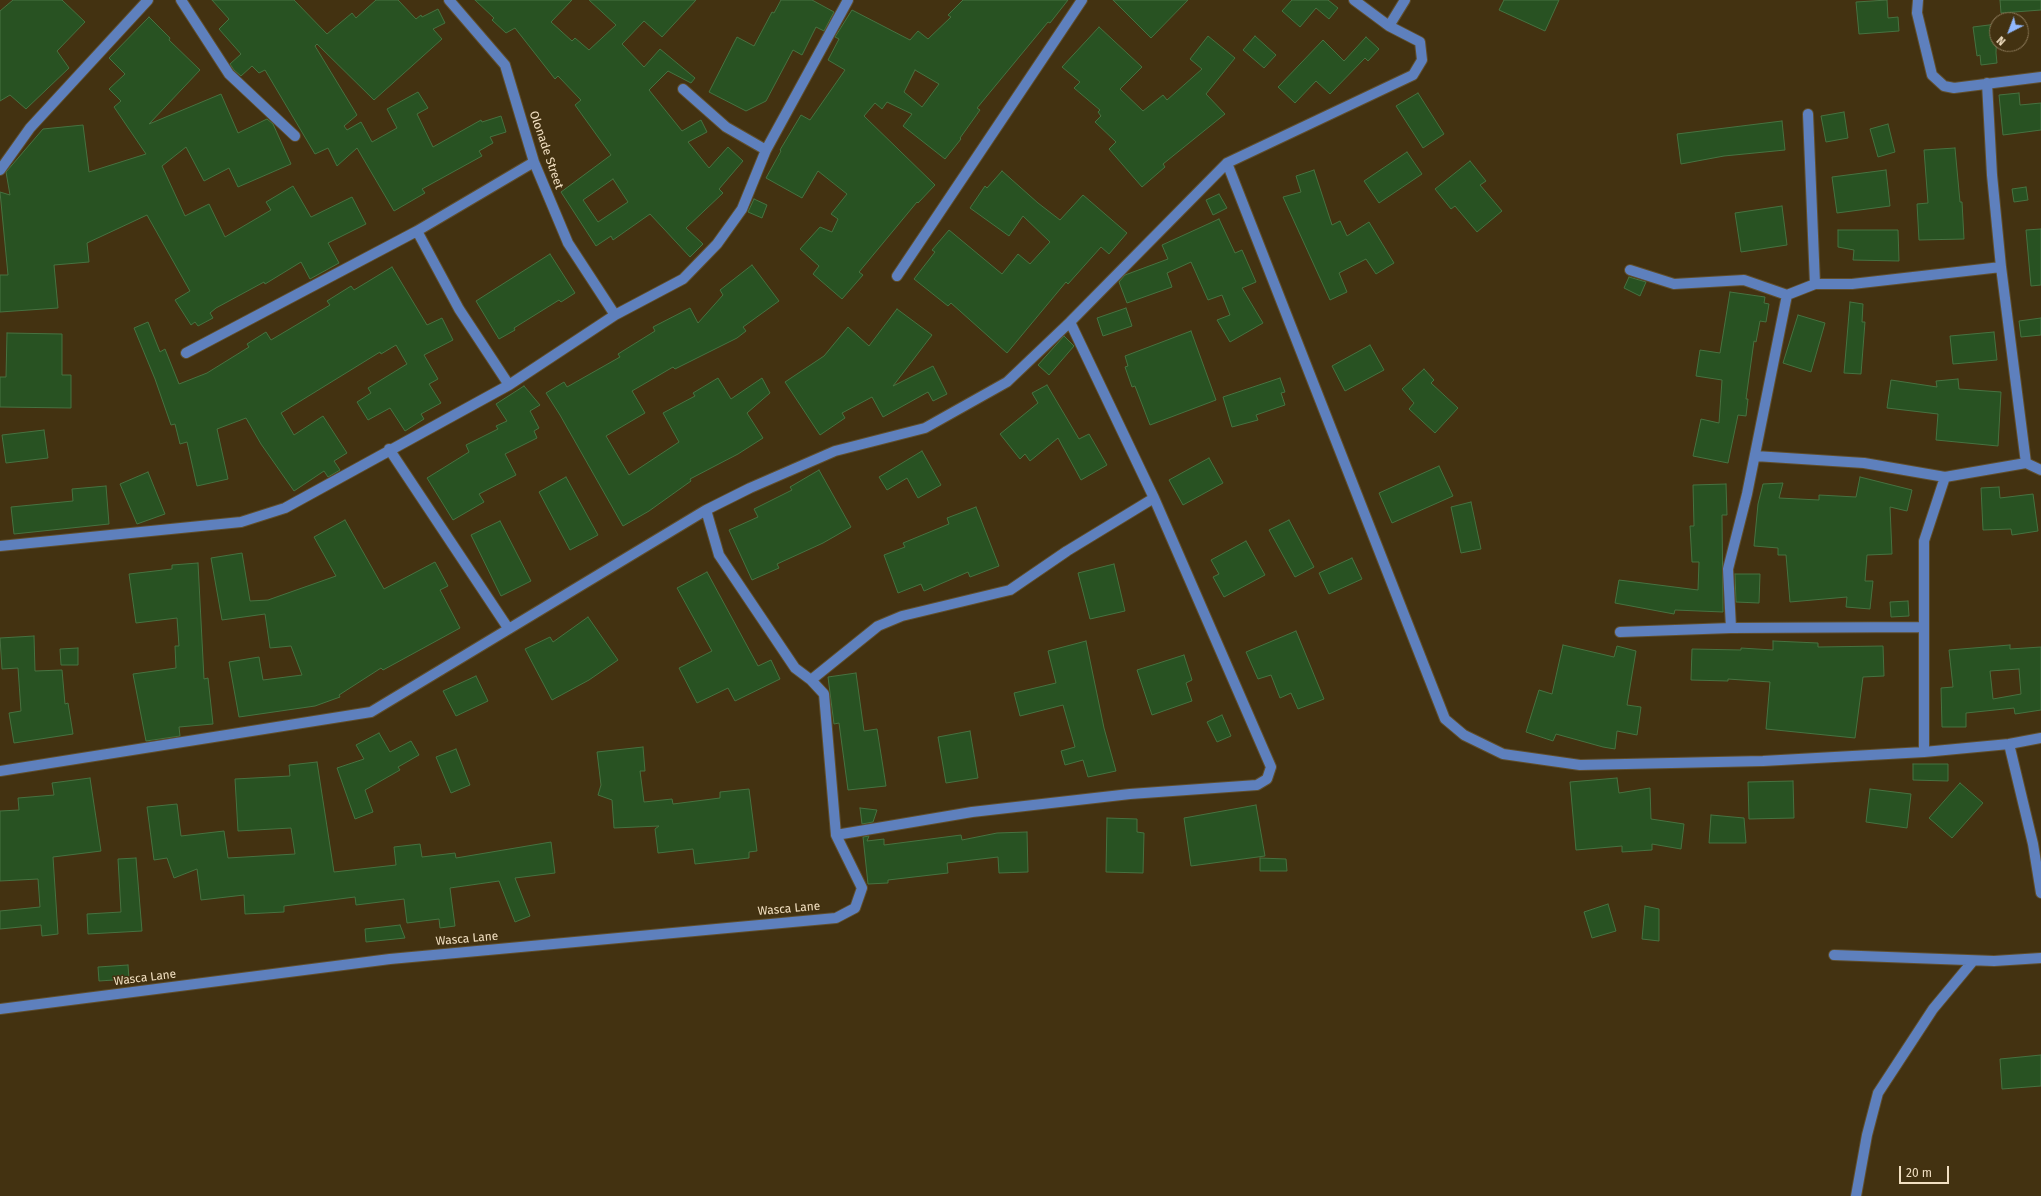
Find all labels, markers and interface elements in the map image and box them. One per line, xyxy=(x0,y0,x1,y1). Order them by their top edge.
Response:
north arrow xyxy=(1989,12,2029,52)
text: N xyxy=(1994,33,2008,48)
street label: Olonade Street xyxy=(526,109,566,191)
street label: Wasca Lane xyxy=(757,899,821,919)
street label: Wasca Lane xyxy=(435,929,499,949)
street label: Wasca Lane xyxy=(113,967,177,989)
scale bar xyxy=(1901,1158,1951,1184)
text: 20 m xyxy=(1906,1166,1932,1180)

